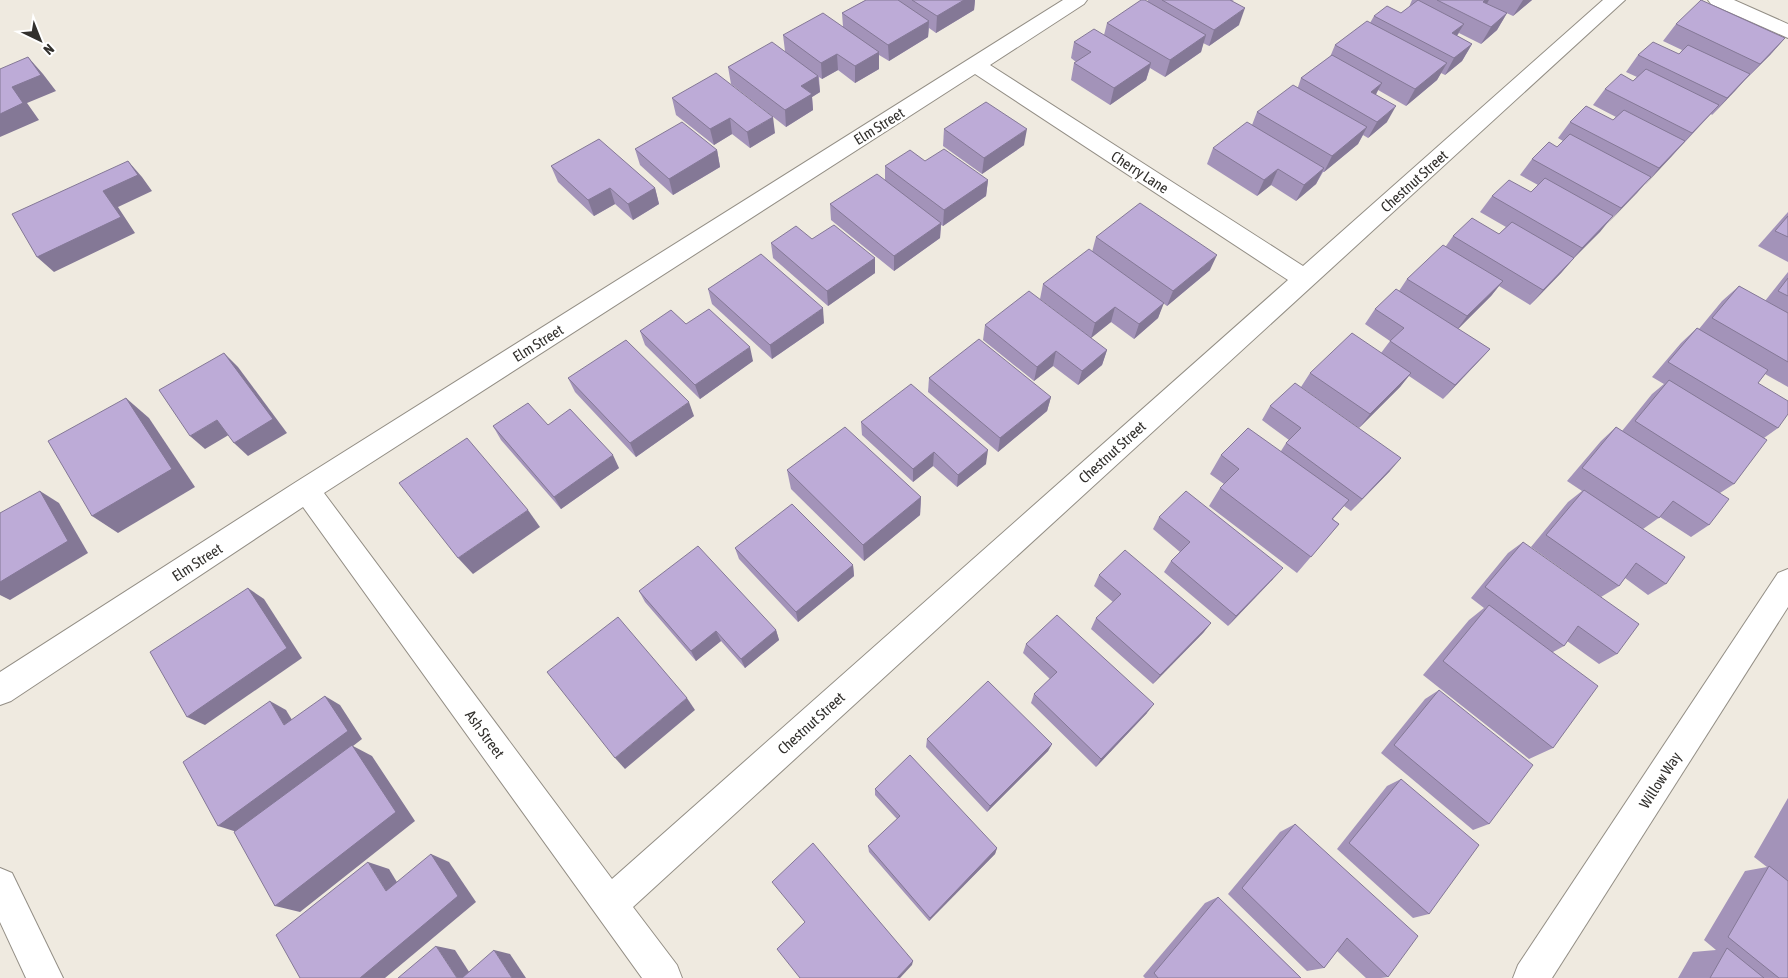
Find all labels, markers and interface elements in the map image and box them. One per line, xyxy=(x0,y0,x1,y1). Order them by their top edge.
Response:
north arrow xyxy=(15,15,65,65)
text: N xyxy=(40,41,57,58)
street label: Elm Street xyxy=(851,104,907,148)
street label: Chestnut Street xyxy=(1377,146,1451,216)
street label: Cherry Lane xyxy=(1108,147,1172,197)
street label: Elm Street xyxy=(510,321,566,365)
street label: Chestnut Street xyxy=(1075,417,1149,487)
street label: Elm Street xyxy=(169,540,225,584)
street label: Chestnut Street xyxy=(774,688,848,758)
street label: Ash Street xyxy=(462,707,508,761)
street label: Willow Way xyxy=(1636,749,1684,811)

